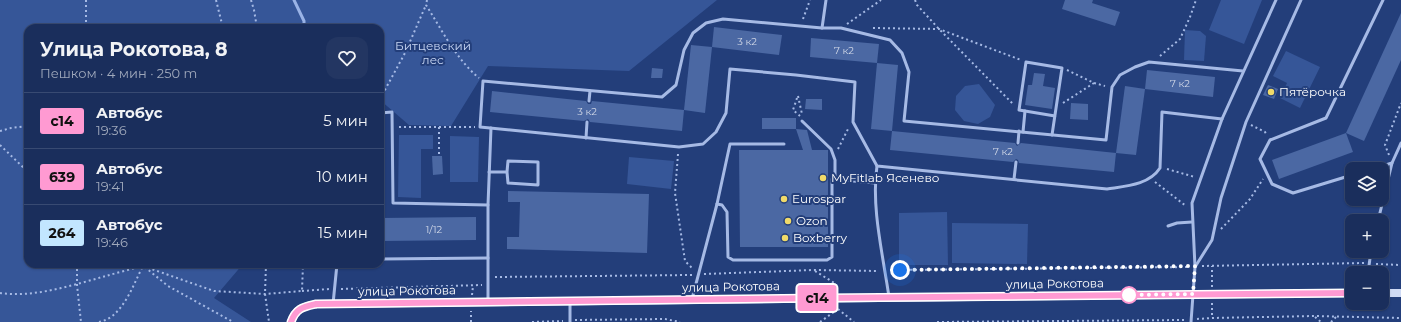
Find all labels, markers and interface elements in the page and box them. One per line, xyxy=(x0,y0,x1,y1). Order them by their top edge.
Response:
house number: 3 к2 xyxy=(737,35,757,48)
button: heart xyxy=(326,37,368,79)
text: Улица Рокотова, 8 xyxy=(40,38,228,61)
park label: Битцевский лес xyxy=(395,38,471,67)
house number: 7 к2 xyxy=(834,44,854,57)
text: Пешком · 4 мин · 250 m xyxy=(40,65,197,81)
house number: 7 к2 xyxy=(1170,77,1190,90)
place label: Пятёрочка xyxy=(1279,84,1346,99)
marker: Пятёрочка xyxy=(1266,87,1276,97)
text: Автобус xyxy=(96,103,163,122)
house number: 3 к2 xyxy=(577,105,597,118)
text: 5 мин xyxy=(323,111,368,130)
text: с14 xyxy=(50,112,74,130)
text: 19:36 xyxy=(96,122,127,138)
house number: 7 к2 xyxy=(993,145,1013,158)
text: Автобус xyxy=(96,159,163,178)
map controls xyxy=(1345,162,1389,310)
button: layers xyxy=(1345,162,1389,206)
text: 10 мин xyxy=(316,167,368,186)
text: 639 xyxy=(49,168,75,186)
place label: MyFitlab Ясенево xyxy=(831,170,940,185)
marker: MyFitlab Ясенево xyxy=(818,173,828,183)
text: 19:41 xyxy=(96,178,124,194)
place label: Eurospar xyxy=(792,191,846,206)
marker: Eurospar xyxy=(779,194,789,204)
place label: Ozon xyxy=(796,213,828,228)
button: + xyxy=(1345,214,1389,258)
text: Автобус xyxy=(96,215,163,234)
marker: Ozon xyxy=(783,216,793,226)
text: 15 мин xyxy=(318,223,368,242)
house number: 1/12 xyxy=(426,223,443,236)
text: 264 xyxy=(49,224,75,242)
place label: Boxberry xyxy=(793,230,848,245)
marker: Boxberry xyxy=(780,233,790,243)
text: 19:46 xyxy=(96,234,128,250)
your location xyxy=(890,260,910,280)
button: − xyxy=(1345,266,1389,310)
street label: улица Рокотова xyxy=(1005,275,1104,292)
street label: улица Рокотова xyxy=(681,278,780,295)
street label: улица Рокотова xyxy=(357,282,456,299)
line badge: с14 xyxy=(794,285,840,311)
unlabelled marker xyxy=(1120,286,1138,304)
text: с14 xyxy=(805,289,829,307)

